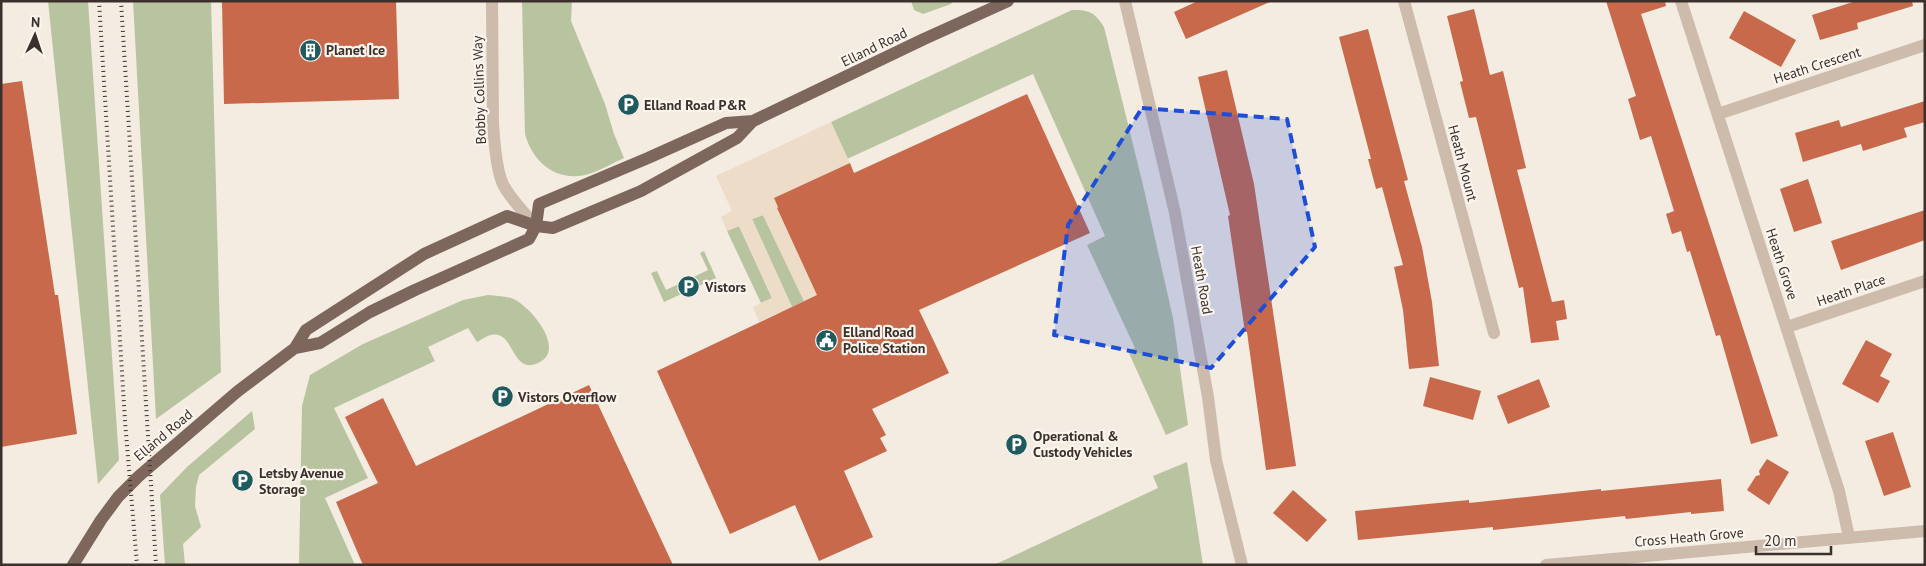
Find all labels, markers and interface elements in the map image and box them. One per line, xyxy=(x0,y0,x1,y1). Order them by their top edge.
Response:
north arrow xyxy=(10,10,60,60)
text: N xyxy=(31,13,41,31)
street label: Elland Road xyxy=(838,23,910,71)
street label: Bobby Collins Way xyxy=(468,35,490,145)
building icon: Planet Ice xyxy=(298,38,322,62)
place label: Planet Ice xyxy=(326,41,385,59)
street label: Heath Crescent xyxy=(1771,42,1863,88)
parking icon: Elland Road P&R xyxy=(616,93,640,117)
place label: Elland Road P&R xyxy=(644,96,747,114)
street label: Heath Mount xyxy=(1444,123,1482,203)
street label: Heath Grove xyxy=(1762,226,1802,302)
street label: Heath Road xyxy=(1187,244,1217,316)
street label: Heath Place xyxy=(1814,270,1888,310)
parking icon: Vistors xyxy=(677,275,701,299)
place label: Vistors xyxy=(704,278,746,296)
place label: Elland Road Police Station xyxy=(843,323,925,357)
public building icon: Elland Road Police Station xyxy=(815,328,839,352)
parking icon: Vistors Overflow xyxy=(490,385,514,409)
place label: Vistors Overflow xyxy=(517,388,617,406)
street label: Elland Road xyxy=(130,405,196,465)
place label: Operational & Custody Vehicles xyxy=(1033,427,1132,461)
parking icon: Operational & Custody Vehicles xyxy=(1005,432,1029,456)
place label: Letsby Avenue Storage xyxy=(259,464,344,498)
parking icon: Letsby Avenue Storage xyxy=(231,469,255,493)
street label: Cross Heath Grove xyxy=(1634,523,1744,551)
scale bar xyxy=(1756,524,1831,556)
text: 20 m xyxy=(1764,531,1797,550)

